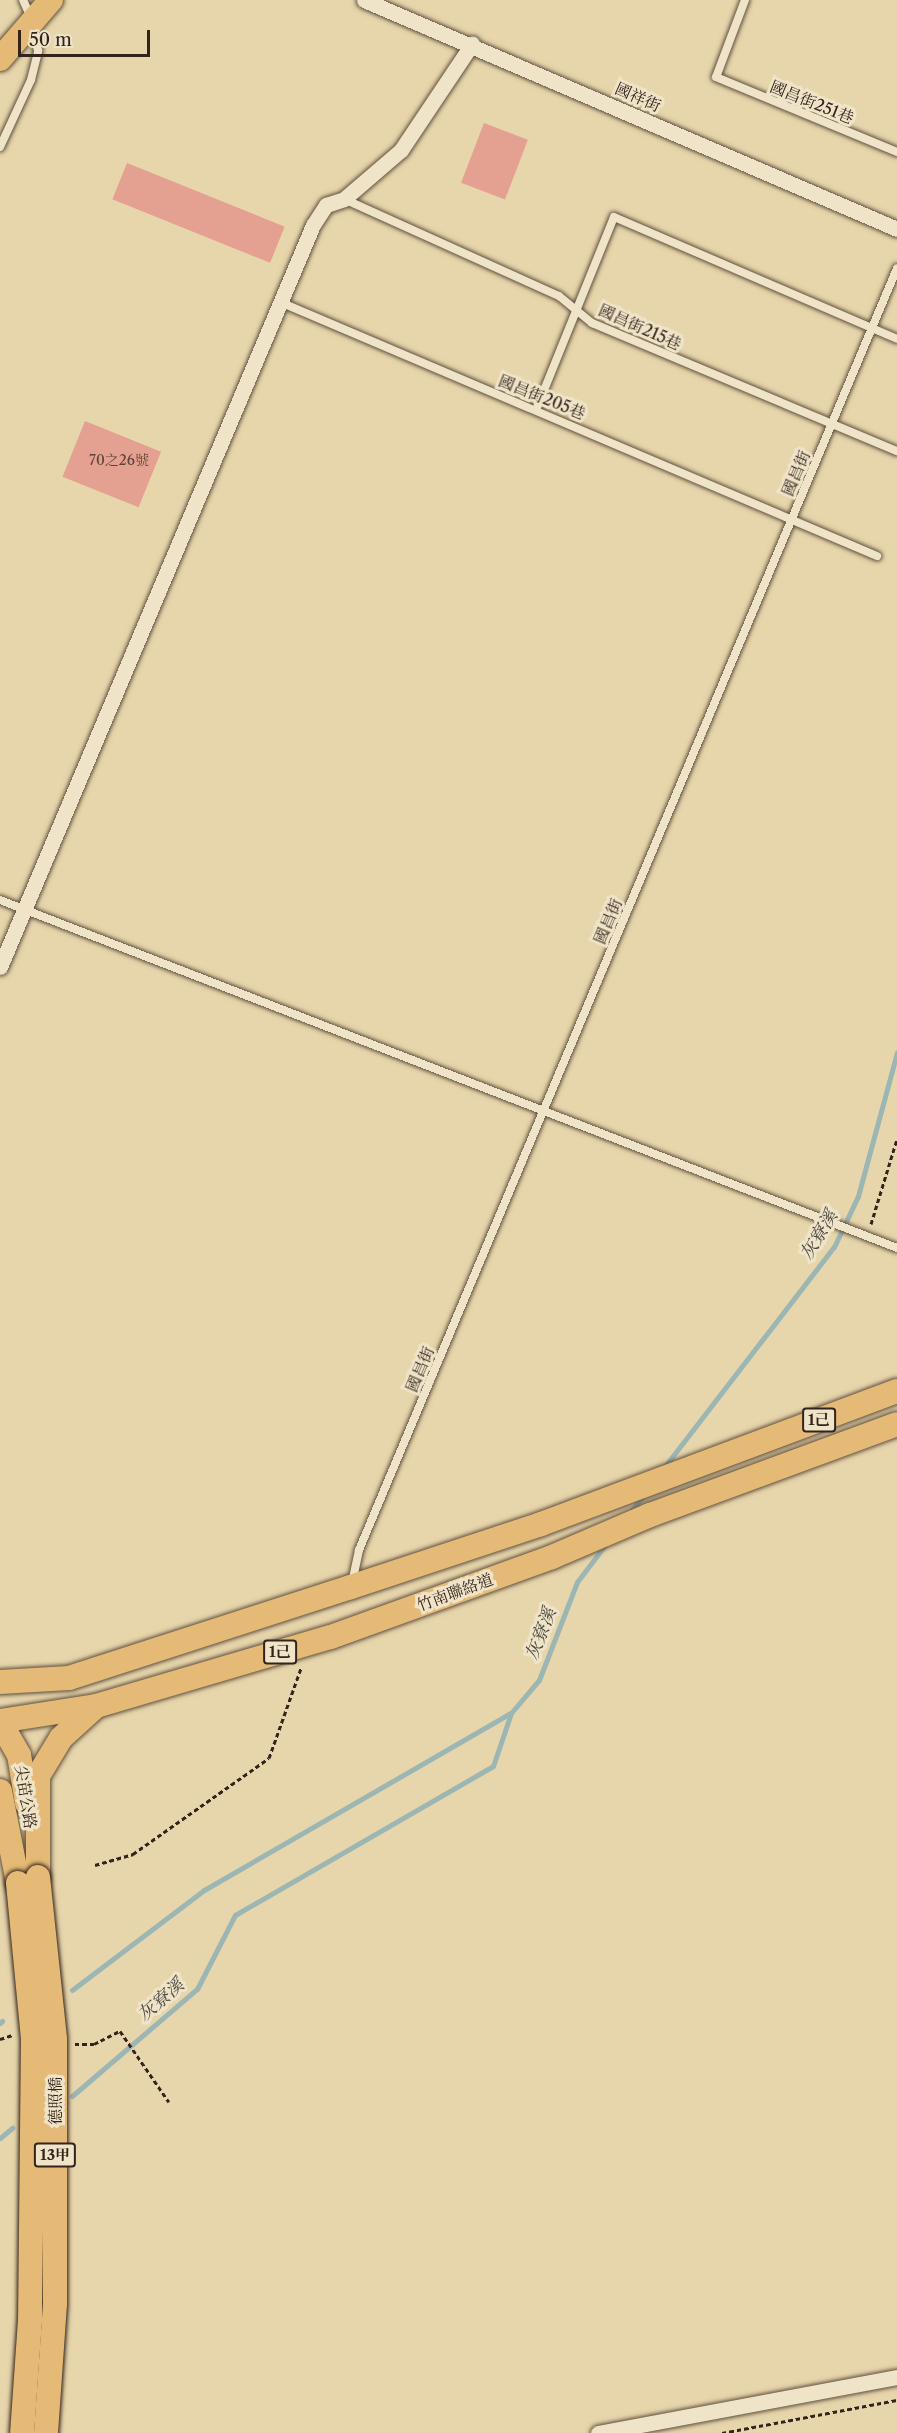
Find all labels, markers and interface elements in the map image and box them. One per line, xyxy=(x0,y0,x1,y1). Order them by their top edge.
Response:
scale bar xyxy=(21,18,153,56)
text: 50 m xyxy=(29,29,72,51)
street label: 國昌街251巷 xyxy=(767,77,857,127)
street label: 國祥街 xyxy=(612,78,664,116)
street label: 國昌街215巷 xyxy=(596,300,684,354)
street label: 國昌街205巷 xyxy=(496,371,588,423)
street label: 國昌街 xyxy=(778,447,814,499)
house number: 70之26號 xyxy=(89,452,149,468)
street label: 國昌街 xyxy=(590,895,626,947)
water label: 灰寮溪 xyxy=(796,1206,842,1264)
street label: 國昌街 xyxy=(402,1343,438,1395)
road number: 1己 xyxy=(801,1408,837,1432)
street label: 竹南聯絡道 xyxy=(414,1569,496,1615)
water label: 灰寮溪 xyxy=(521,1605,561,1663)
road number: 1己 xyxy=(262,1640,298,1664)
street label: 尖苗公路 xyxy=(12,1764,40,1830)
water label: 灰寮溪 xyxy=(134,1974,188,2026)
street label: 德照橋 xyxy=(45,2077,65,2125)
road number: 13甲 xyxy=(32,2143,78,2167)

